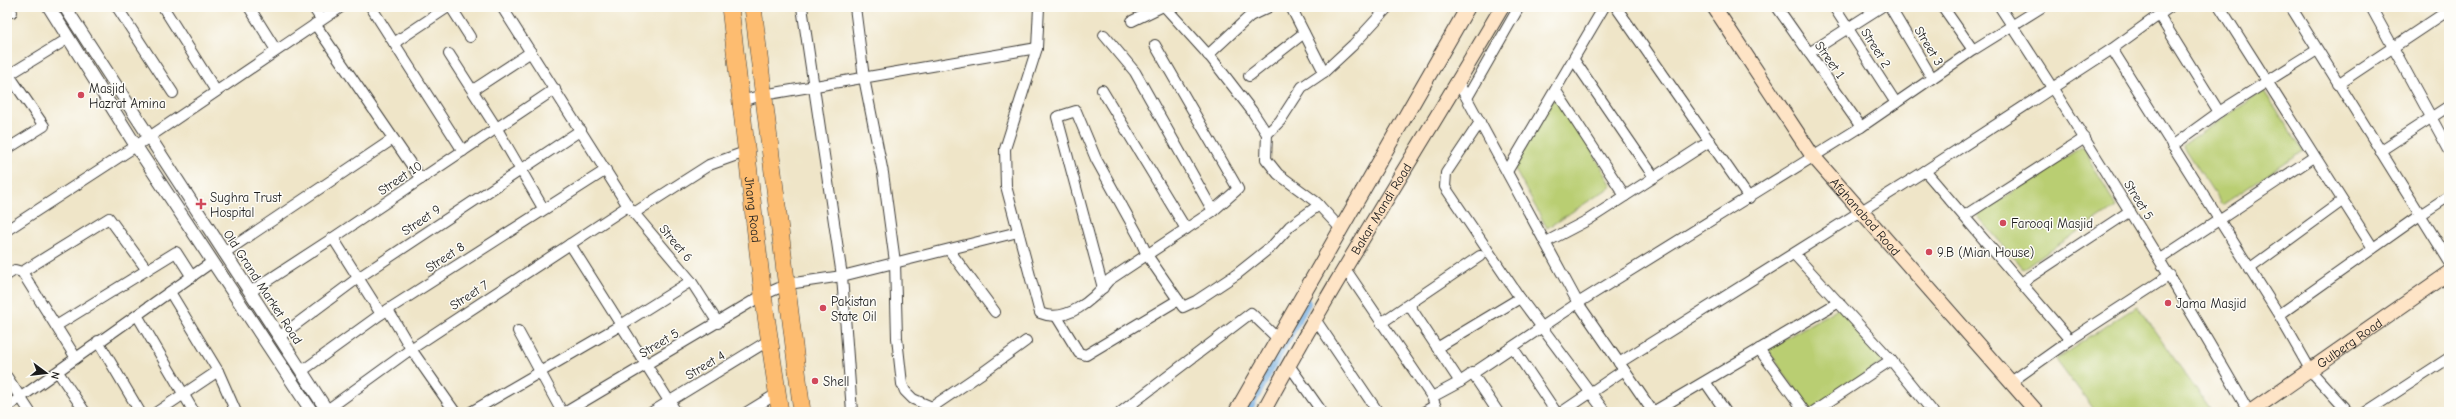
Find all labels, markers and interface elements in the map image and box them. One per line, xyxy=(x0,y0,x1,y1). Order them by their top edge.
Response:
street label: Street 3 xyxy=(1911,24,1947,68)
street label: Street 2 xyxy=(1858,25,1894,71)
street label: Street 1 xyxy=(1812,38,1848,82)
place label: Masjid Hazrat Amina xyxy=(89,81,166,111)
marker: Masjid Hazrat Amina xyxy=(76,90,86,100)
street label: Street 10 xyxy=(375,158,425,198)
street label: Bakar Mandi Road xyxy=(1347,160,1414,257)
street label: Afghanabad Road xyxy=(1828,174,1904,258)
street label: Jhang Road xyxy=(742,176,764,243)
street label: Street 5 xyxy=(2121,177,2157,223)
place label: Sughra Trust Hospital xyxy=(210,190,283,220)
marker: Sughra Trust Hospital xyxy=(195,198,207,210)
street label: Street 9 xyxy=(399,201,443,238)
place label: Farooqi Masjid xyxy=(2011,216,2093,231)
marker: Farooqi Masjid xyxy=(1998,218,2008,228)
street label: Street 6 xyxy=(656,221,696,265)
street label: Old Grand Market Road xyxy=(220,227,306,347)
street label: Street 8 xyxy=(423,239,468,275)
place label: 9.B (Mian House) xyxy=(1937,245,2034,260)
marker: 9.B (Mian House) xyxy=(1924,247,1934,257)
street label: Street 7 xyxy=(447,277,491,313)
place label: Pakistan State Oil xyxy=(831,294,877,324)
place label: Jama Masjid xyxy=(2176,296,2246,311)
marker: Jama Masjid xyxy=(2163,298,2173,308)
marker: Pakistan State Oil xyxy=(818,303,828,313)
street label: Gulberg Road xyxy=(2314,315,2385,371)
street label: Street 5 xyxy=(636,325,682,361)
street label: Street 4 xyxy=(683,347,727,383)
north arrow xyxy=(26,353,66,393)
text: N xyxy=(48,370,62,381)
place label: Shell xyxy=(823,374,849,389)
marker: Shell xyxy=(810,376,820,386)

